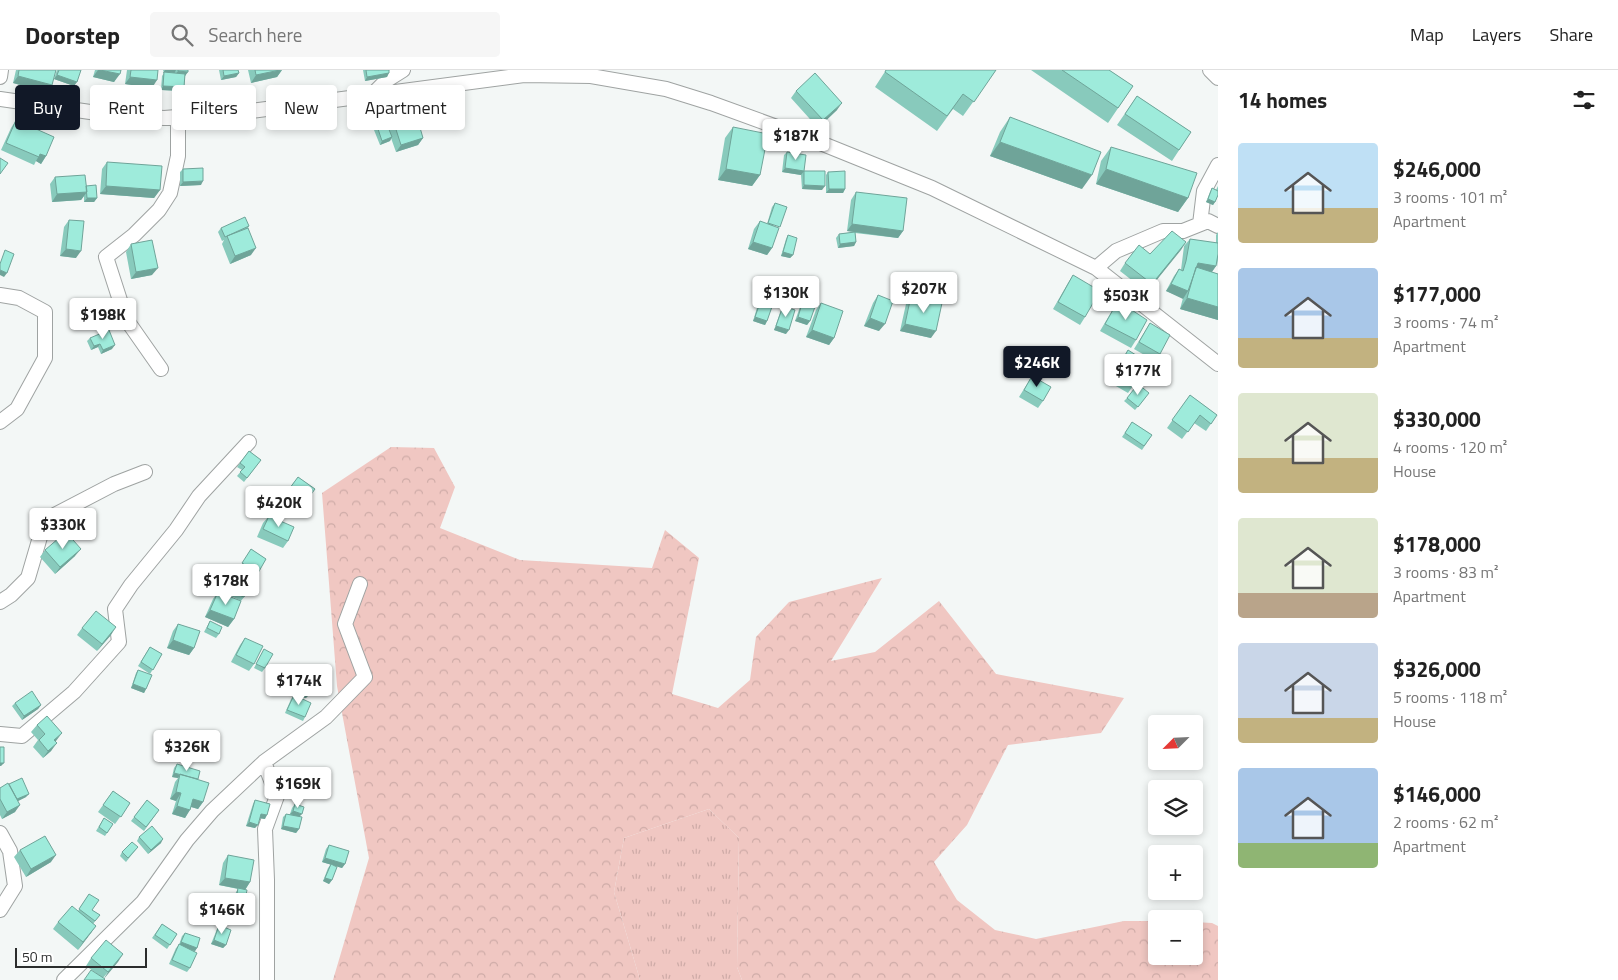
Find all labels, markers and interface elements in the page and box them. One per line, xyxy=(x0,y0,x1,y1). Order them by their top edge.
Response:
search box xyxy=(150,12,500,57)
text: Doorstep xyxy=(25,17,120,53)
text: Search here xyxy=(208,20,302,49)
icon: search xyxy=(168,21,196,49)
text: Map xyxy=(1410,21,1444,48)
text: Layers xyxy=(1472,21,1521,48)
text: Share xyxy=(1549,21,1593,48)
text: 14 homes xyxy=(1238,84,1327,116)
chip: Buy xyxy=(15,85,80,130)
chip: Rent xyxy=(90,85,162,130)
chip: Filters xyxy=(172,85,256,130)
chip: New xyxy=(266,85,337,130)
chip: Apartment xyxy=(347,85,465,130)
icon: filters xyxy=(1570,86,1598,114)
pin: $187K xyxy=(761,118,831,161)
text: $187K xyxy=(773,123,819,147)
text: $246,000 xyxy=(1393,153,1481,185)
icon: home xyxy=(1278,163,1338,223)
text: 3 rooms · 101 m² xyxy=(1393,185,1507,209)
text: Apartment xyxy=(1393,209,1466,233)
pin: $207K xyxy=(889,272,959,314)
pin: $130K xyxy=(751,276,821,318)
text: $207K xyxy=(901,276,947,300)
pin: $503K xyxy=(1091,278,1161,321)
text: $177,000 xyxy=(1393,278,1481,310)
text: $130K xyxy=(763,280,809,304)
text: $503K xyxy=(1103,283,1149,307)
icon: home xyxy=(1278,288,1338,348)
pin: $198K xyxy=(68,298,138,340)
text: $198K xyxy=(80,302,126,326)
text: 3 rooms · 74 m² xyxy=(1393,310,1498,334)
text: Apartment xyxy=(1393,334,1466,358)
pin: $246K xyxy=(1002,346,1072,388)
text: $246K xyxy=(1014,350,1060,374)
pin: $177K xyxy=(1103,354,1173,396)
text: $177K xyxy=(1115,358,1161,382)
text: $330,000 xyxy=(1393,403,1481,435)
icon: home xyxy=(1278,413,1338,473)
text: 4 rooms · 120 m² xyxy=(1393,435,1507,459)
text: House xyxy=(1393,459,1436,483)
pin: $420K xyxy=(244,486,314,528)
text: $420K xyxy=(256,490,302,514)
pin: $330K xyxy=(28,508,98,550)
text: $330K xyxy=(40,512,86,536)
text: $178,000 xyxy=(1393,528,1481,560)
icon: home xyxy=(1278,538,1338,598)
text: 3 rooms · 83 m² xyxy=(1393,560,1498,584)
pin: $178K xyxy=(191,564,261,606)
text: $178K xyxy=(203,568,249,592)
text: Apartment xyxy=(1393,584,1466,608)
text: $326,000 xyxy=(1393,653,1481,685)
icon: home xyxy=(1278,663,1338,723)
pin: $174K xyxy=(264,664,334,706)
text: $174K xyxy=(276,668,322,692)
text: 5 rooms · 118 m² xyxy=(1393,685,1507,709)
text: House xyxy=(1393,709,1436,733)
north arrow xyxy=(1148,715,1202,770)
map controls xyxy=(1148,715,1203,965)
pin: $326K xyxy=(152,730,222,772)
text: $326K xyxy=(164,734,210,758)
pin: $169K xyxy=(263,766,333,809)
text: $169K xyxy=(275,771,321,795)
text: $146,000 xyxy=(1393,778,1481,810)
button: layers xyxy=(1148,780,1203,835)
icon: home xyxy=(1278,788,1338,848)
text: 2 rooms · 62 m² xyxy=(1393,810,1498,834)
text: Apartment xyxy=(1393,834,1466,858)
button: + xyxy=(1148,845,1203,900)
pin: $146K xyxy=(187,892,257,935)
text: $146K xyxy=(199,897,245,921)
button: − xyxy=(1148,910,1203,965)
scale bar xyxy=(15,945,148,968)
text: 50 m xyxy=(22,946,52,967)

